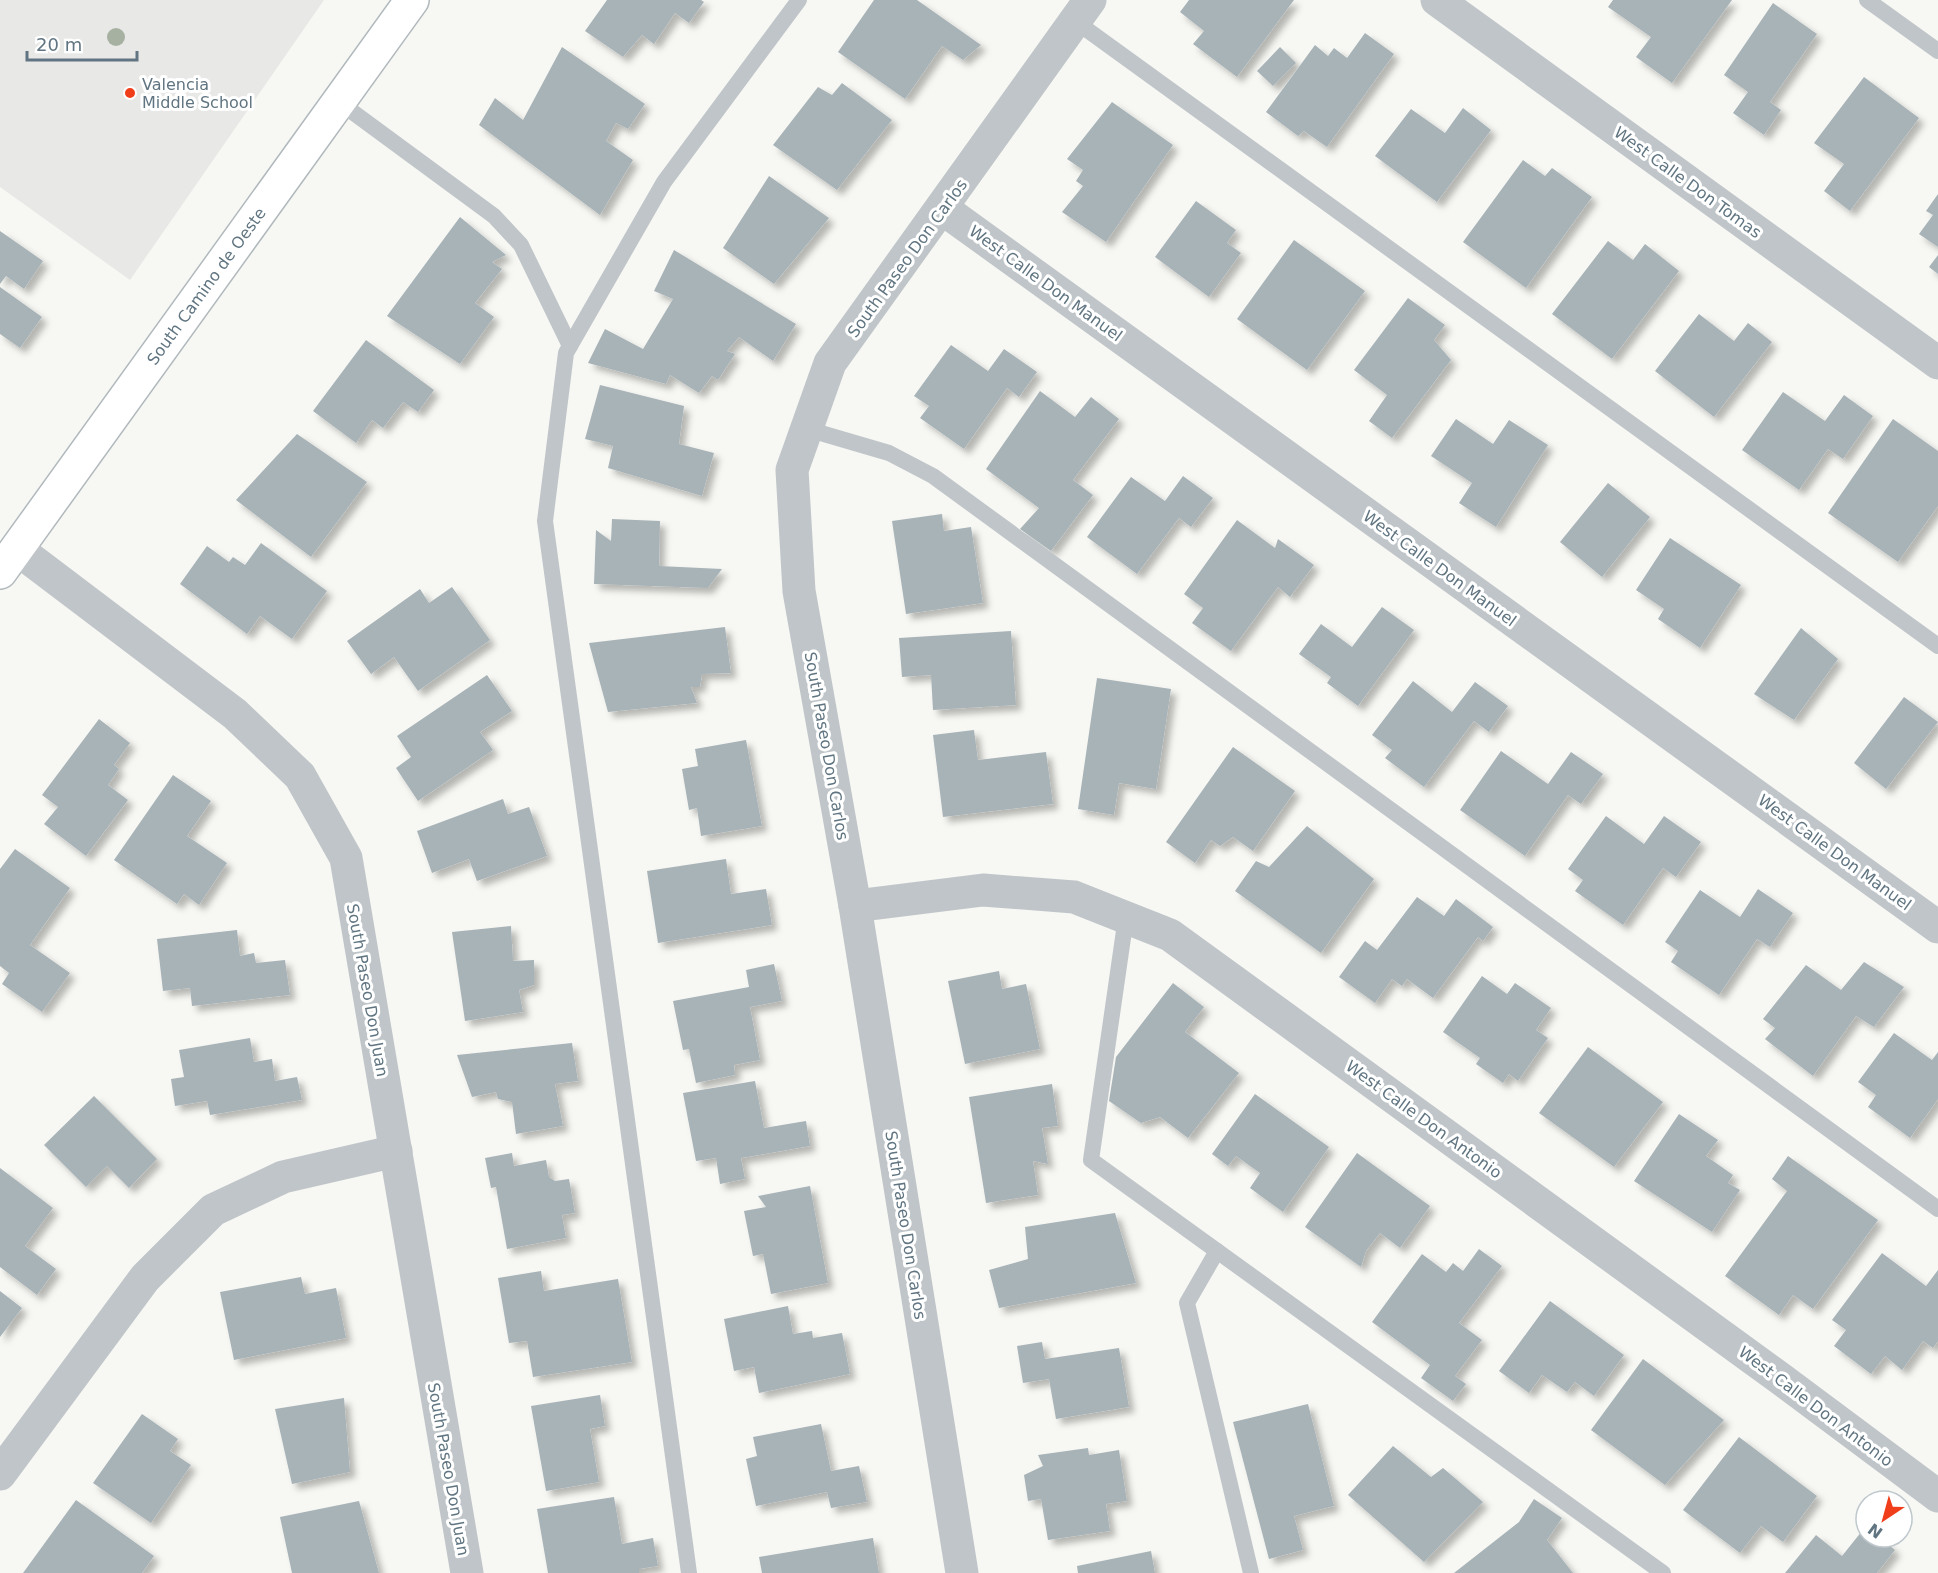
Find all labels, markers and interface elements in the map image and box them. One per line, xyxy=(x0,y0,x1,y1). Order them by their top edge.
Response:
scale bar xyxy=(27,24,136,62)
text: 20 m xyxy=(36,34,82,55)
place label: Valencia Middle School xyxy=(142,75,253,112)
marker: Valencia Middle School xyxy=(123,86,137,100)
street label: West Calle Don Tomas xyxy=(1610,123,1765,242)
street label: South Paseo Don Carlos xyxy=(844,176,971,341)
street label: South Camino de Oeste xyxy=(143,204,270,369)
street label: West Calle Don Manuel xyxy=(965,221,1126,345)
street label: West Calle Don Manuel xyxy=(1359,506,1520,630)
street label: South Paseo Don Carlos xyxy=(801,650,852,842)
street label: West Calle Don Manuel xyxy=(1754,790,1915,914)
street label: South Paseo Don Juan xyxy=(343,902,392,1078)
street label: West Calle Don Antonio xyxy=(1342,1056,1505,1182)
street label: South Paseo Don Carlos xyxy=(881,1129,930,1321)
street label: West Calle Don Antonio xyxy=(1735,1342,1897,1471)
street label: South Paseo Don Juan xyxy=(424,1381,473,1557)
north arrow xyxy=(1854,1489,1914,1549)
text: N xyxy=(1864,1519,1886,1542)

